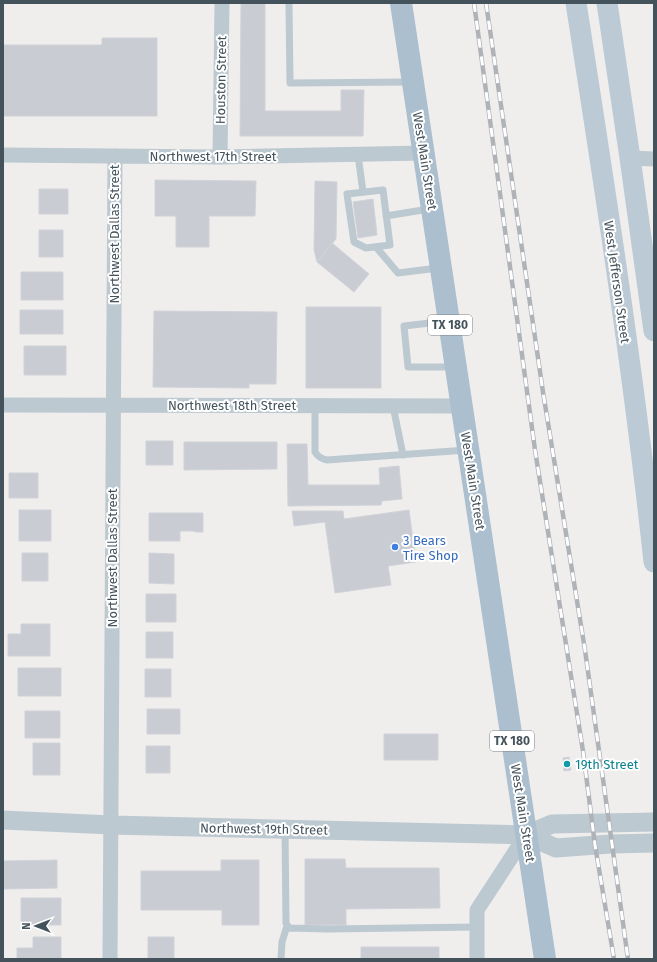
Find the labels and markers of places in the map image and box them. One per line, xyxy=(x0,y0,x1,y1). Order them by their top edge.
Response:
place label: 3 Bears Tire Shop xyxy=(403,533,459,563)
marker: 3 Bears Tire Shop xyxy=(390,542,400,552)
place label: 19th Street xyxy=(575,757,639,772)
marker: 19th Street xyxy=(562,759,572,769)

